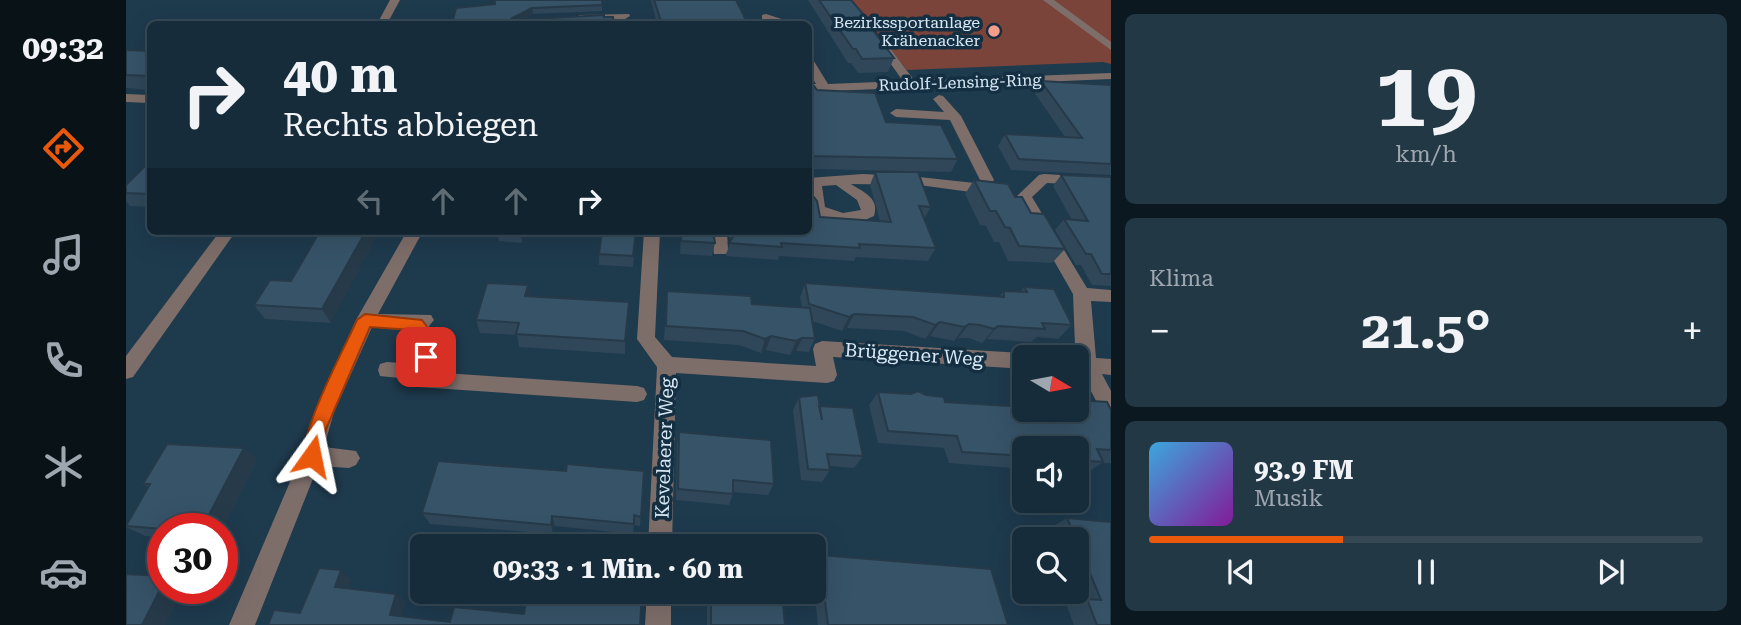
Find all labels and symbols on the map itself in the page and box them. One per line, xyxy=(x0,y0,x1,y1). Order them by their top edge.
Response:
place label: Bezirkssportanlage Krähenacker xyxy=(833,13,980,50)
marker: Bezirkssportanlage Krähenacker xyxy=(986,23,1002,39)
street label: Rudolf-Lensing-Ring xyxy=(878,70,1043,95)
pin xyxy=(396,327,456,387)
street label: Brüggener Weg xyxy=(844,338,984,371)
north arrow xyxy=(1012,345,1088,422)
street label: Kevelaerer Weg xyxy=(651,377,678,519)
position arrow xyxy=(275,419,349,493)
speed limit sign: 30 xyxy=(147,513,238,604)

